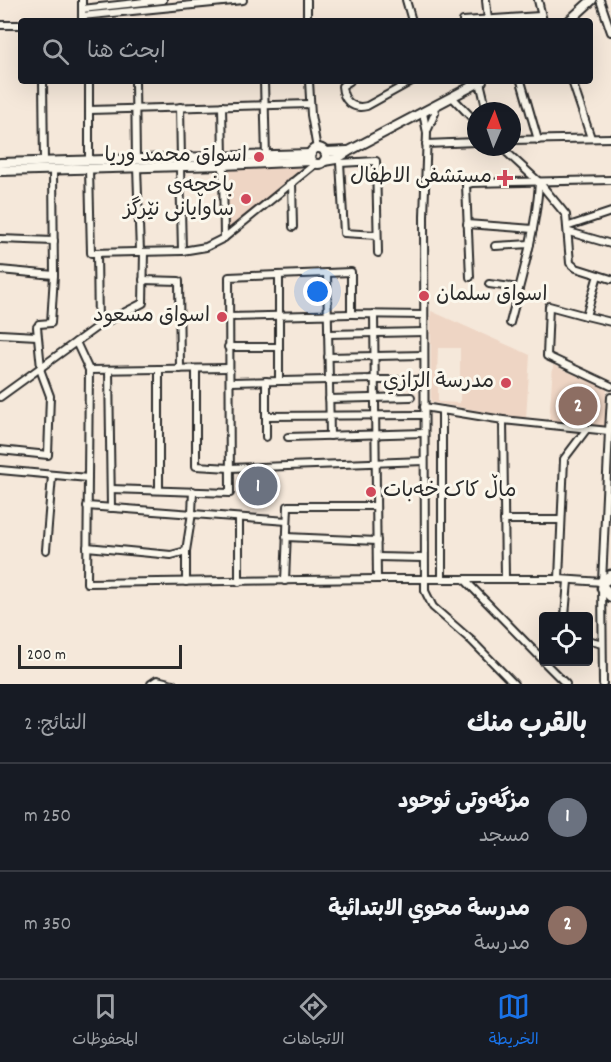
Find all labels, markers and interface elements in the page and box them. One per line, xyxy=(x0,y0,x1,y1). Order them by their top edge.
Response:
search box xyxy=(18,18,593,84)
icon: search xyxy=(39,35,72,68)
text: ابحث هنا xyxy=(87,37,166,68)
north arrow xyxy=(467,102,521,156)
place label: اسواق محمد وريا xyxy=(105,142,247,172)
marker: اسواق محمد وريا xyxy=(252,150,266,164)
place label: مستشفى الاطفال xyxy=(350,163,492,193)
marker: مستشفى الاطفال xyxy=(496,169,514,187)
place label: باخچەی ساوایانی نێرگز xyxy=(122,172,234,226)
marker: باخچەی ساوایانی نێرگز xyxy=(239,192,253,206)
your location xyxy=(303,277,332,306)
place label: اسواق سلمان xyxy=(436,281,548,311)
marker: اسواق سلمان xyxy=(417,289,431,303)
place label: اسواق مسعود xyxy=(93,302,210,332)
marker: اسواق مسعود xyxy=(215,310,229,324)
place label: مدرسة الرازي xyxy=(383,368,494,398)
marker: مدرسة الرازي xyxy=(499,376,513,390)
pin: 2 xyxy=(558,384,598,428)
pin: 1 xyxy=(238,464,278,508)
place label: ماڵ کاک خەبات xyxy=(383,473,516,507)
marker: ماڵ کاک خەبات xyxy=(364,485,378,499)
map controls xyxy=(539,612,593,666)
button: locate xyxy=(539,612,593,666)
scale bar xyxy=(18,642,182,670)
text: 200 m xyxy=(27,644,66,667)
text: بالقرب منك xyxy=(467,707,587,744)
text: النتائج: 2 xyxy=(24,711,87,739)
text: مزگەوتی ئوحود xyxy=(398,787,530,818)
text: 250 m xyxy=(24,803,71,831)
text: 1 xyxy=(565,803,570,831)
text: مسجد xyxy=(479,823,530,851)
text: مدرسة محوي الابتدائية xyxy=(328,895,530,926)
text: 350 m xyxy=(24,911,71,939)
text: 2 xyxy=(563,911,572,939)
text: مدرسة xyxy=(474,931,530,959)
tab: المحفوظات xyxy=(72,990,138,1053)
tab: الاتجاهات xyxy=(283,990,344,1053)
tab: الخريطة xyxy=(489,990,539,1053)

